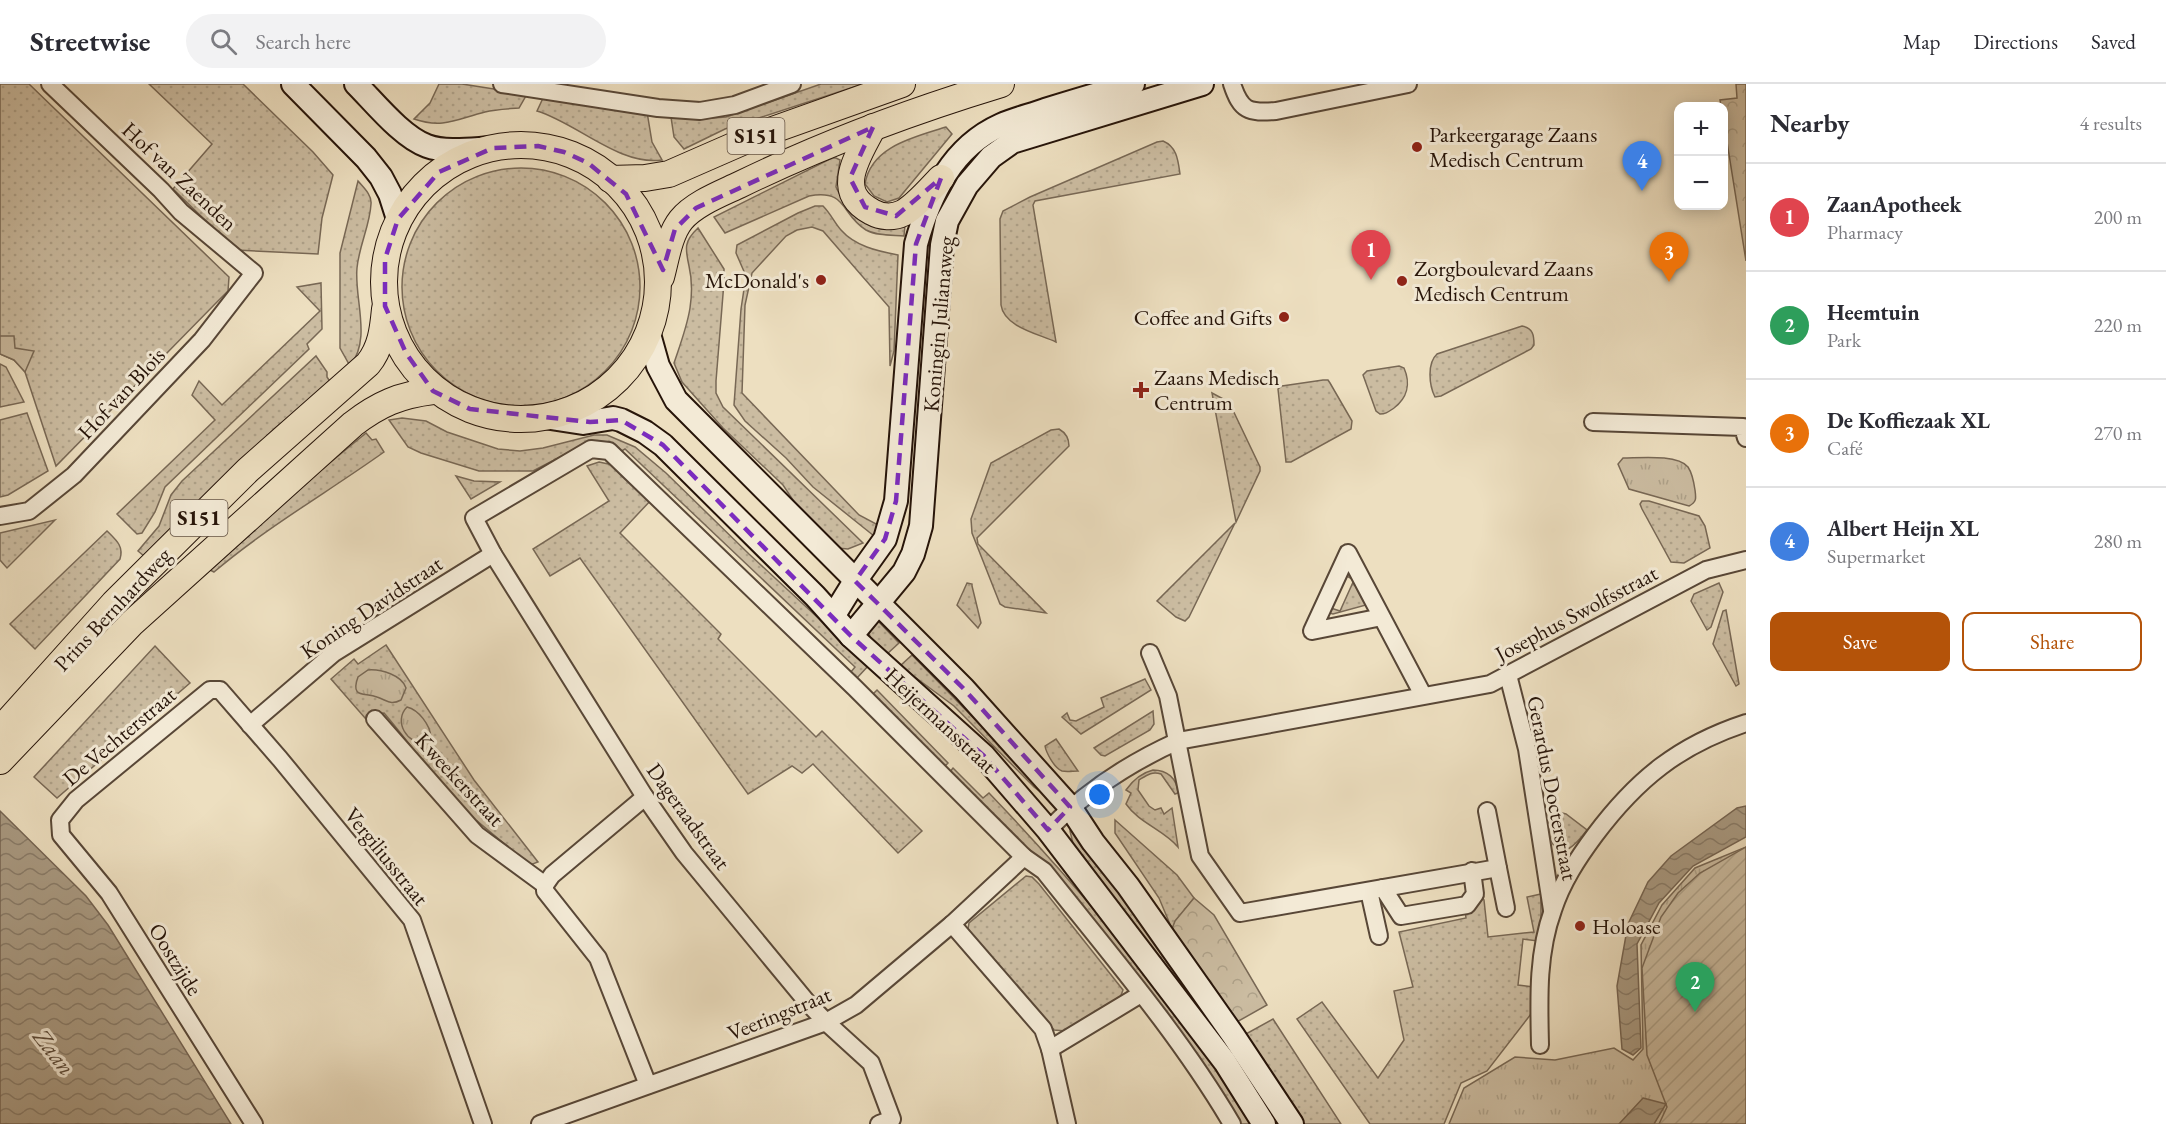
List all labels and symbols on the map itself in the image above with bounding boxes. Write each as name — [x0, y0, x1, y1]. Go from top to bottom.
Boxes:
street label: Hof van Zaenden — [116, 115, 244, 238]
road number: S151 — [728, 118, 784, 154]
place label: Parkeergarage Zaans Medisch Centrum — [1429, 120, 1597, 174]
marker: Parkeergarage Zaans Medisch Centrum — [1410, 140, 1424, 154]
pin: 4 — [1622, 141, 1662, 191]
pin: 1 — [1352, 230, 1390, 280]
pin: 3 — [1650, 232, 1688, 282]
street label: Koningin Julianaweg — [916, 234, 961, 413]
place label: Zorgboulevard Zaans Medisch Centrum — [1414, 254, 1593, 308]
place label: McDonald's — [705, 266, 809, 295]
marker: McDonald's — [814, 273, 828, 287]
marker: Zorgboulevard Zaans Medisch Centrum — [1395, 274, 1409, 288]
place label: Coffee and Gifts — [1134, 303, 1272, 332]
marker: Coffee and Gifts — [1277, 310, 1291, 324]
street label: Hof van Blois — [71, 341, 171, 446]
place label: Zaans Medisch Centrum — [1154, 363, 1280, 417]
marker: Zaans Medisch Centrum — [1132, 381, 1150, 399]
road number: S151 — [170, 500, 228, 536]
street label: Prins Bernhardweg — [47, 541, 178, 678]
street label: Koning Davidstraat — [295, 549, 448, 666]
street label: Josephus Swolfsstraat — [1488, 558, 1663, 669]
street label: Heijermansstraat — [878, 661, 1003, 780]
street label: De Vechterstraat — [57, 680, 182, 792]
street label: Gerardus Docterstraat — [1520, 693, 1585, 883]
street label: Kweekerstraat — [409, 726, 511, 833]
street label: Dageraadstraat — [640, 757, 737, 876]
your location — [1085, 780, 1114, 809]
street label: Vergiliusstraat — [338, 801, 435, 912]
place label: Holoase — [1592, 912, 1661, 941]
street label: Oostzijde — [142, 918, 209, 1001]
marker: Holoase — [1573, 919, 1587, 933]
pin: 2 — [1676, 962, 1714, 1012]
street label: Veeringstraat — [723, 980, 835, 1047]
water label: Zaan — [26, 1021, 82, 1081]

